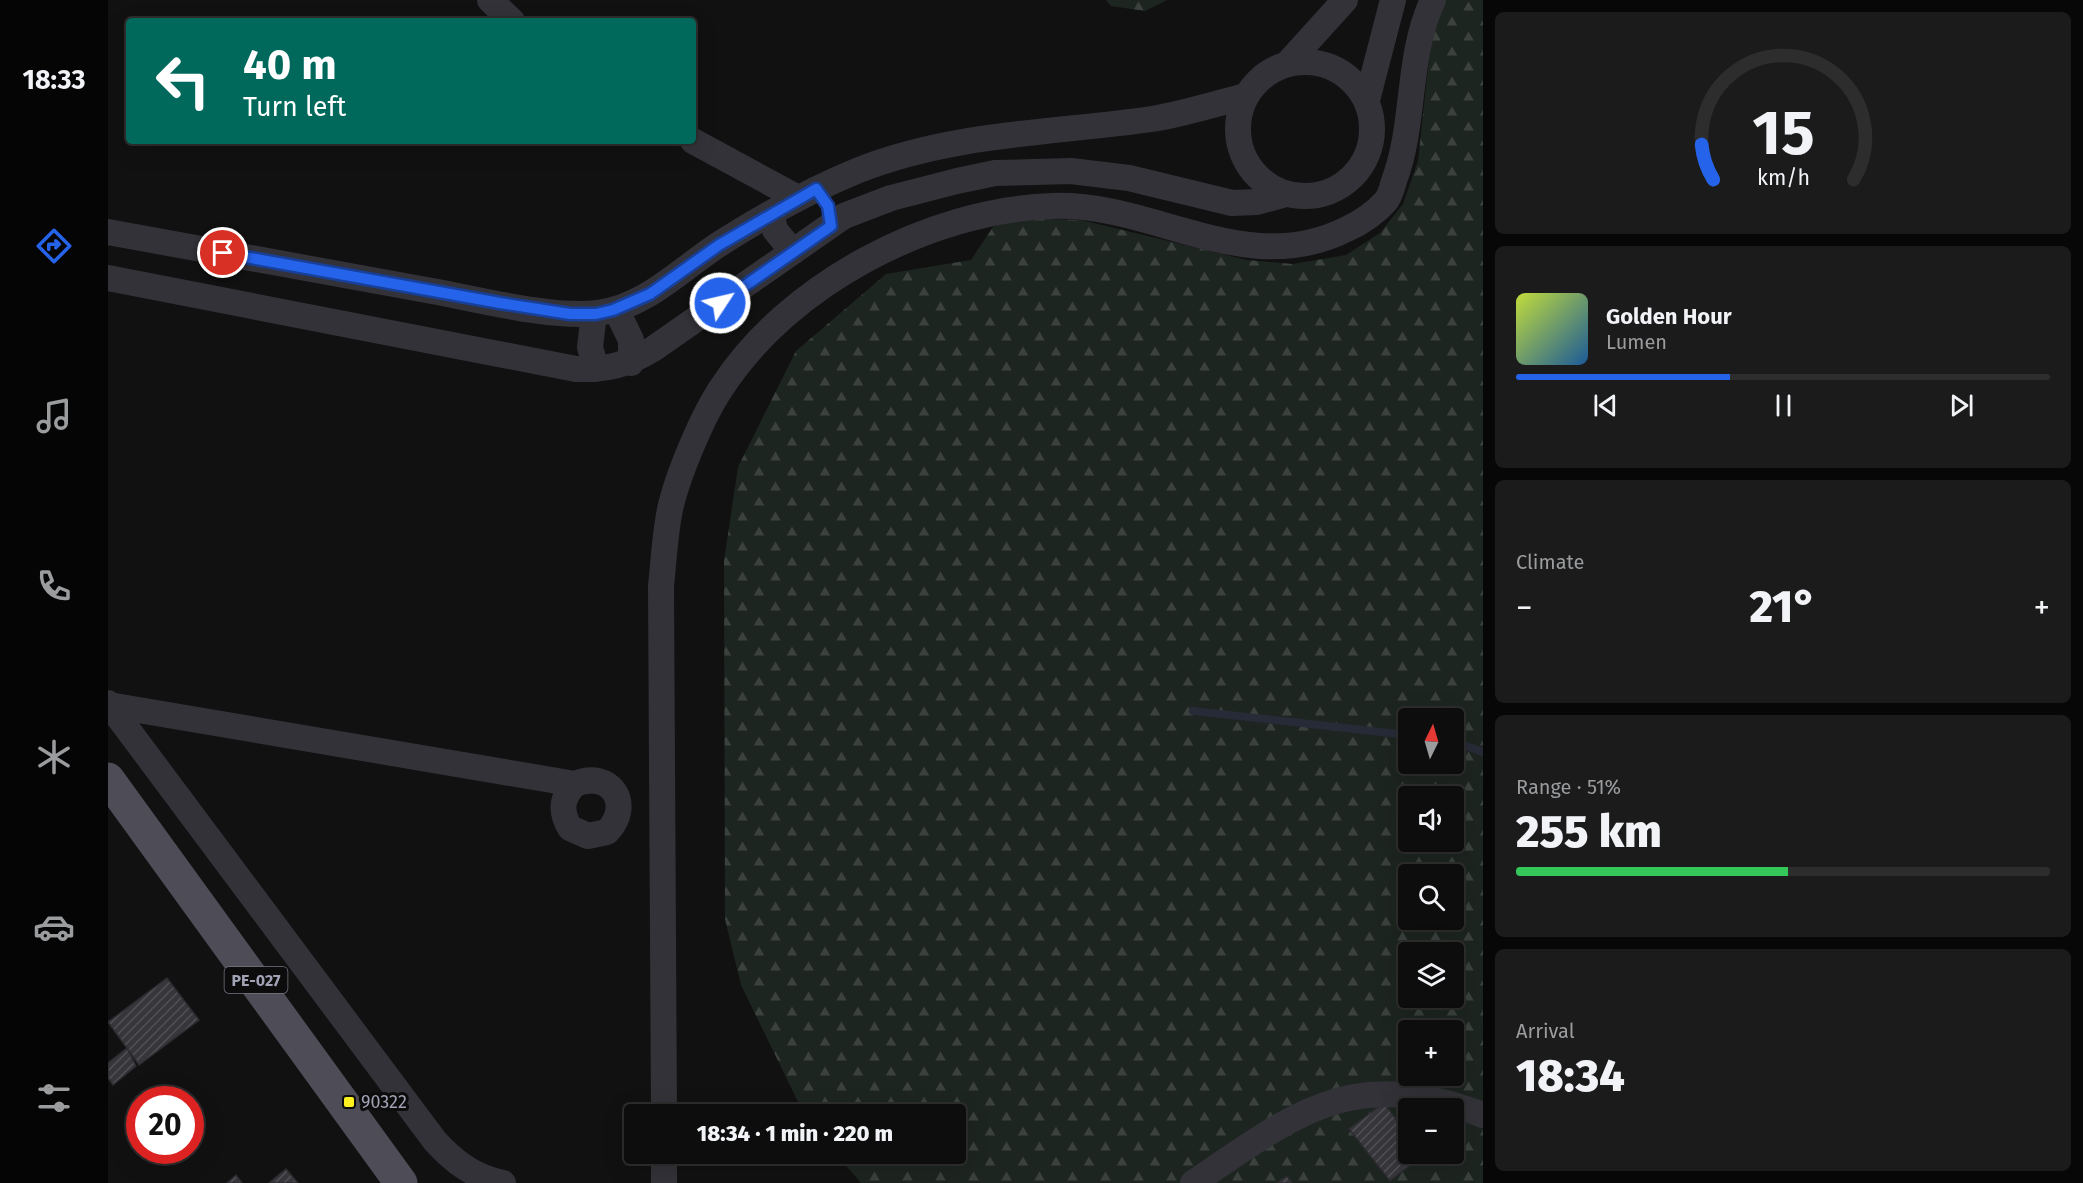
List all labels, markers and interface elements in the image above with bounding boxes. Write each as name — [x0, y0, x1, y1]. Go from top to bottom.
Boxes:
text: 40 m — [243, 40, 337, 90]
icon: left — [144, 42, 222, 120]
text: 18:33 — [22, 64, 86, 96]
text: Turn left — [243, 91, 346, 123]
text: 15 — [1752, 96, 1814, 171]
text: km/h — [1756, 165, 1810, 191]
icon: directions — [33, 225, 75, 267]
pin — [197, 227, 248, 278]
icon: arrive — [206, 236, 239, 269]
position arrow — [688, 271, 752, 335]
text: Golden Hour — [1606, 303, 1732, 330]
text: Lumen — [1606, 330, 1667, 354]
icon: previous — [1589, 389, 1622, 422]
icon: pause — [1767, 389, 1800, 422]
icon: next — [1945, 389, 1978, 422]
icon: music — [33, 395, 75, 437]
text: Climate — [1516, 550, 1584, 574]
icon: phone — [33, 565, 75, 607]
text: 21° — [1749, 580, 1817, 634]
text: − — [1516, 588, 1533, 628]
text: + — [2034, 588, 2050, 628]
north arrow — [1398, 708, 1464, 774]
map controls — [1398, 708, 1464, 1164]
icon: climate — [33, 736, 75, 778]
text: Range · 51% — [1516, 775, 1621, 799]
button: sound — [1398, 786, 1464, 852]
text: 255 km — [1516, 805, 1662, 859]
button: search — [1398, 864, 1464, 930]
icon: car — [33, 906, 75, 948]
button: layers — [1398, 942, 1464, 1008]
road number: PE-027 — [224, 967, 288, 993]
text: Arrival — [1516, 1019, 1575, 1043]
button: + — [1398, 1020, 1464, 1086]
text: 18:34 — [1516, 1049, 1625, 1103]
icon: filters — [33, 1077, 75, 1119]
speed limit sign: 20 — [126, 1086, 204, 1164]
place label: 90322 — [361, 1091, 407, 1113]
marker: 90322 — [342, 1095, 356, 1109]
button: − — [1398, 1098, 1464, 1164]
text: 18:34 · 1 min · 220 m — [697, 1120, 893, 1147]

